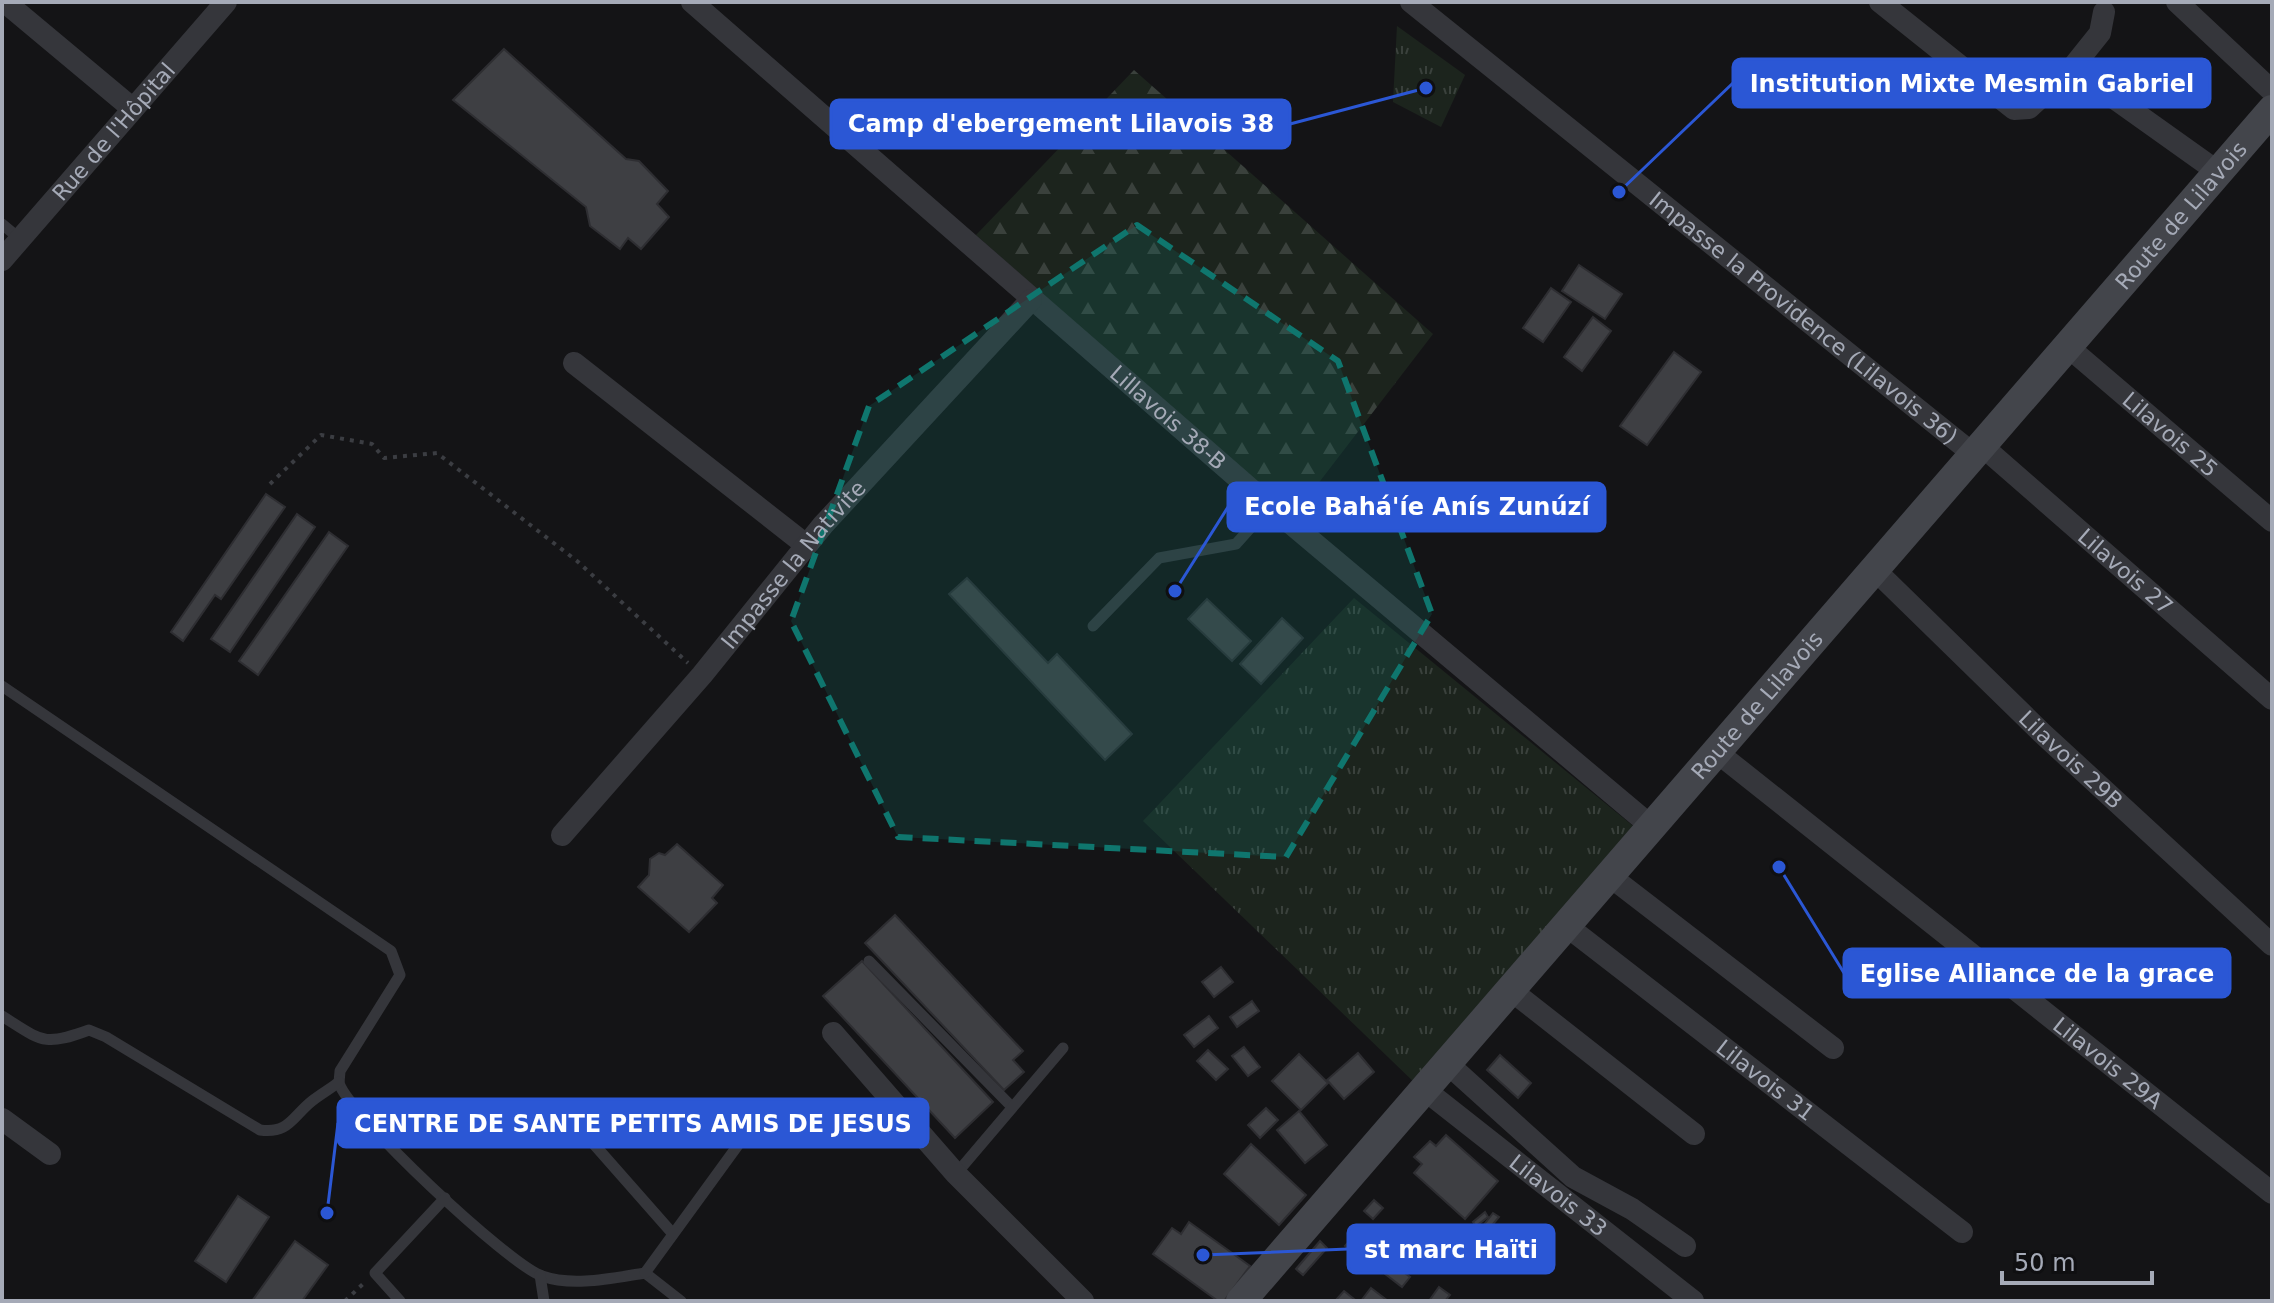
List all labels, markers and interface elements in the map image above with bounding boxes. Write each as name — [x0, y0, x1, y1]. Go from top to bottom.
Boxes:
street label: Rue de l'Hôpital — [47, 58, 180, 205]
callout: Institution Mixte Mesmin Gabriel — [1733, 59, 2210, 107]
text: Institution Mixte Mesmin Gabriel — [1750, 70, 2194, 98]
callout: Camp d'ebergement Lilavois 38 — [831, 100, 1290, 148]
text: Camp d'ebergement Lilavois 38 — [848, 110, 1274, 138]
street label: Route de Lilavois — [2110, 136, 2252, 294]
street label: Impasse la Providence (Lilavois 36) — [1645, 187, 1963, 449]
street label: Lillavois 38-B — [1105, 360, 1231, 475]
street label: Lilavois 25 — [2118, 387, 2223, 482]
street label: Impasse la Nativite — [716, 475, 870, 654]
callout: Ecole Bahá'íe Anís Zunúzí — [1228, 483, 1605, 531]
text: Ecole Bahá'íe Anís Zunúzí — [1244, 493, 1591, 521]
street label: Lilavois 27 — [2073, 523, 2178, 619]
street label: Route de Lilavois — [1686, 626, 1828, 784]
street label: Lilavois 29B — [2014, 705, 2128, 814]
callout: Eglise Alliance de la grace — [1844, 949, 2230, 997]
text: Eglise Alliance de la grace — [1860, 960, 2214, 988]
street label: Lilavois 29A — [2048, 1012, 2167, 1114]
street label: Lilavois 31 — [1712, 1034, 1820, 1126]
callout: CENTRE DE SANTE PETITS AMIS DE JESUS — [338, 1099, 928, 1147]
text: CENTRE DE SANTE PETITS AMIS DE JESUS — [354, 1110, 912, 1138]
street label: Lilavois 33 — [1505, 1149, 1612, 1241]
callout: st marc Haïti — [1348, 1225, 1554, 1273]
scale bar — [2002, 1235, 2152, 1285]
text: st marc Haïti — [1364, 1236, 1538, 1264]
text: 50 m — [2014, 1249, 2076, 1277]

